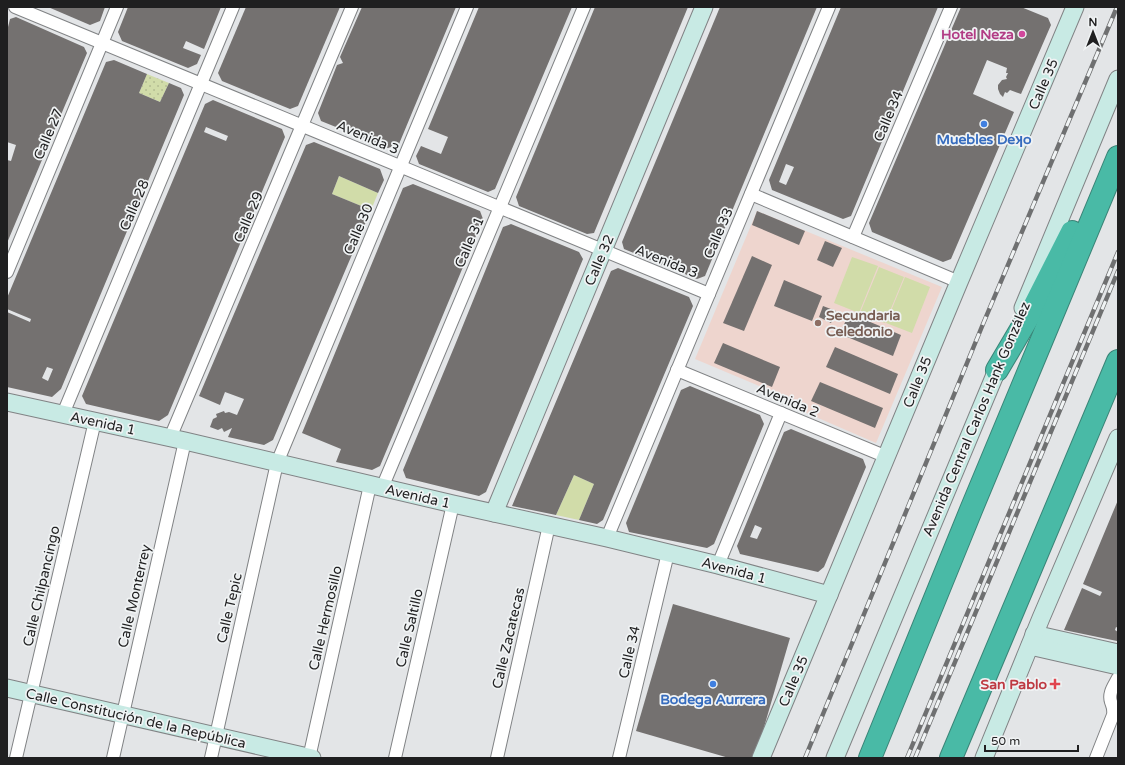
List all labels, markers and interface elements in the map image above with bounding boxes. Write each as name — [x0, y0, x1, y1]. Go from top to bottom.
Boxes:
north arrow — [1073, 12, 1113, 52]
text: N — [1089, 16, 1097, 29]
place label: Hotel Neza — [941, 26, 1014, 43]
marker: Hotel Neza — [1017, 29, 1027, 39]
street label: Calle 35 — [1025, 56, 1062, 112]
street label: Calle 34 — [870, 88, 907, 144]
street label: Calle 27 — [30, 106, 67, 162]
street label: Avenida 3 — [334, 117, 402, 158]
marker: Muebles Deʞo — [979, 119, 989, 129]
place label: Muebles Deʞo — [937, 131, 1032, 148]
street label: Calle 28 — [116, 177, 153, 233]
street label: Calle 29 — [230, 189, 267, 245]
street label: Calle 30 — [340, 201, 377, 257]
street label: Calle 33 — [700, 205, 737, 261]
street label: Calle 31 — [451, 214, 488, 270]
street label: Calle 32 — [581, 232, 618, 288]
street label: Avenida 3 — [633, 241, 701, 282]
street label: Avenida Central Carlos Hank González — [919, 299, 1034, 539]
place label: Secundaria Celedonio — [826, 307, 901, 340]
marker: Secundaria Celedonio — [813, 318, 823, 328]
street label: Calle 35 — [900, 354, 935, 410]
street label: Avenida 2 — [754, 380, 822, 421]
street label: Avenida 1 — [69, 408, 137, 439]
street label: Avenida 1 — [384, 481, 452, 512]
street label: Calle Chilpancingo — [19, 524, 64, 648]
street label: Calle Monterrey — [114, 542, 155, 649]
street label: Avenida 1 — [700, 554, 768, 587]
street label: Calle Hermosillo — [305, 564, 346, 672]
street label: Calle Tepic — [213, 571, 246, 645]
street label: Calle Zacatecas — [489, 586, 528, 690]
street label: Calle Saltillo — [392, 587, 427, 669]
street label: Calle 34 — [615, 624, 644, 680]
street label: Calle 35 — [775, 653, 812, 709]
place label: San Pablo — [981, 676, 1047, 693]
marker: Bodega Aurrera — [708, 679, 718, 689]
marker: San Pablo — [1050, 679, 1060, 689]
street label: Calle Constitución de la República — [24, 685, 248, 752]
place label: Bodega Aurrera — [660, 691, 766, 708]
scale bar — [985, 727, 1078, 753]
text: 50 m — [991, 734, 1020, 748]

